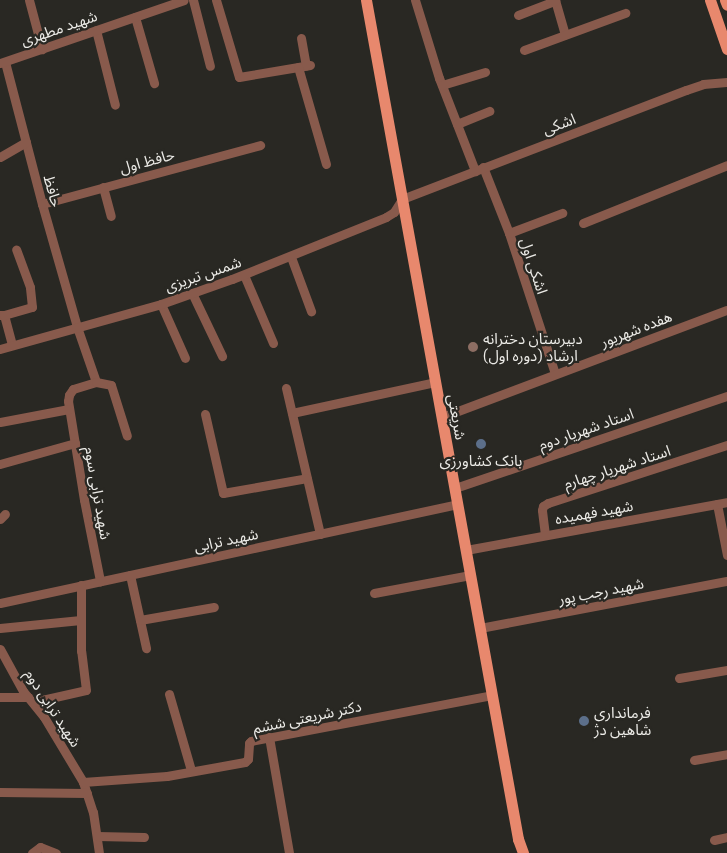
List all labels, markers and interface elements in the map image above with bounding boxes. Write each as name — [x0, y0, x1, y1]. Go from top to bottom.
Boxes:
street label: شهید مطهری — [18, 7, 100, 49]
street label: اشکی — [540, 110, 578, 138]
street label: حافظ اول — [117, 145, 177, 177]
street label: حافظ — [40, 173, 66, 209]
street label: اشکی اول — [516, 236, 552, 296]
street label: شمس تبریزی — [162, 253, 244, 295]
street label: هفده شهریور — [598, 307, 674, 351]
place label: دبیرستان دخترانه ارشاد (دوره اول) — [483, 329, 583, 364]
marker: دبیرستان دخترانه ارشاد (دوره اول) — [467, 341, 479, 353]
street label: شریعتی — [444, 393, 470, 441]
street label: استاد شهریار دوم — [536, 404, 636, 454]
marker: بانک کشاورزی — [475, 438, 487, 450]
street label: استاد شهریار چهارم — [561, 441, 673, 493]
street label: شهید ترابی سوم — [81, 445, 115, 541]
place label: بانک کشاورزی — [440, 452, 522, 470]
street label: شهید فهمیده — [554, 496, 634, 528]
street label: شهید ترابی — [192, 524, 260, 556]
street label: شهید رجب پور — [557, 574, 645, 608]
street label: شهید ترابی دوم — [21, 666, 85, 750]
street label: دکتر شریعتی ششم — [251, 697, 363, 737]
place label: فرمانداری شاهین دژ — [594, 703, 651, 738]
marker: فرمانداری شاهین دژ — [578, 715, 590, 727]

